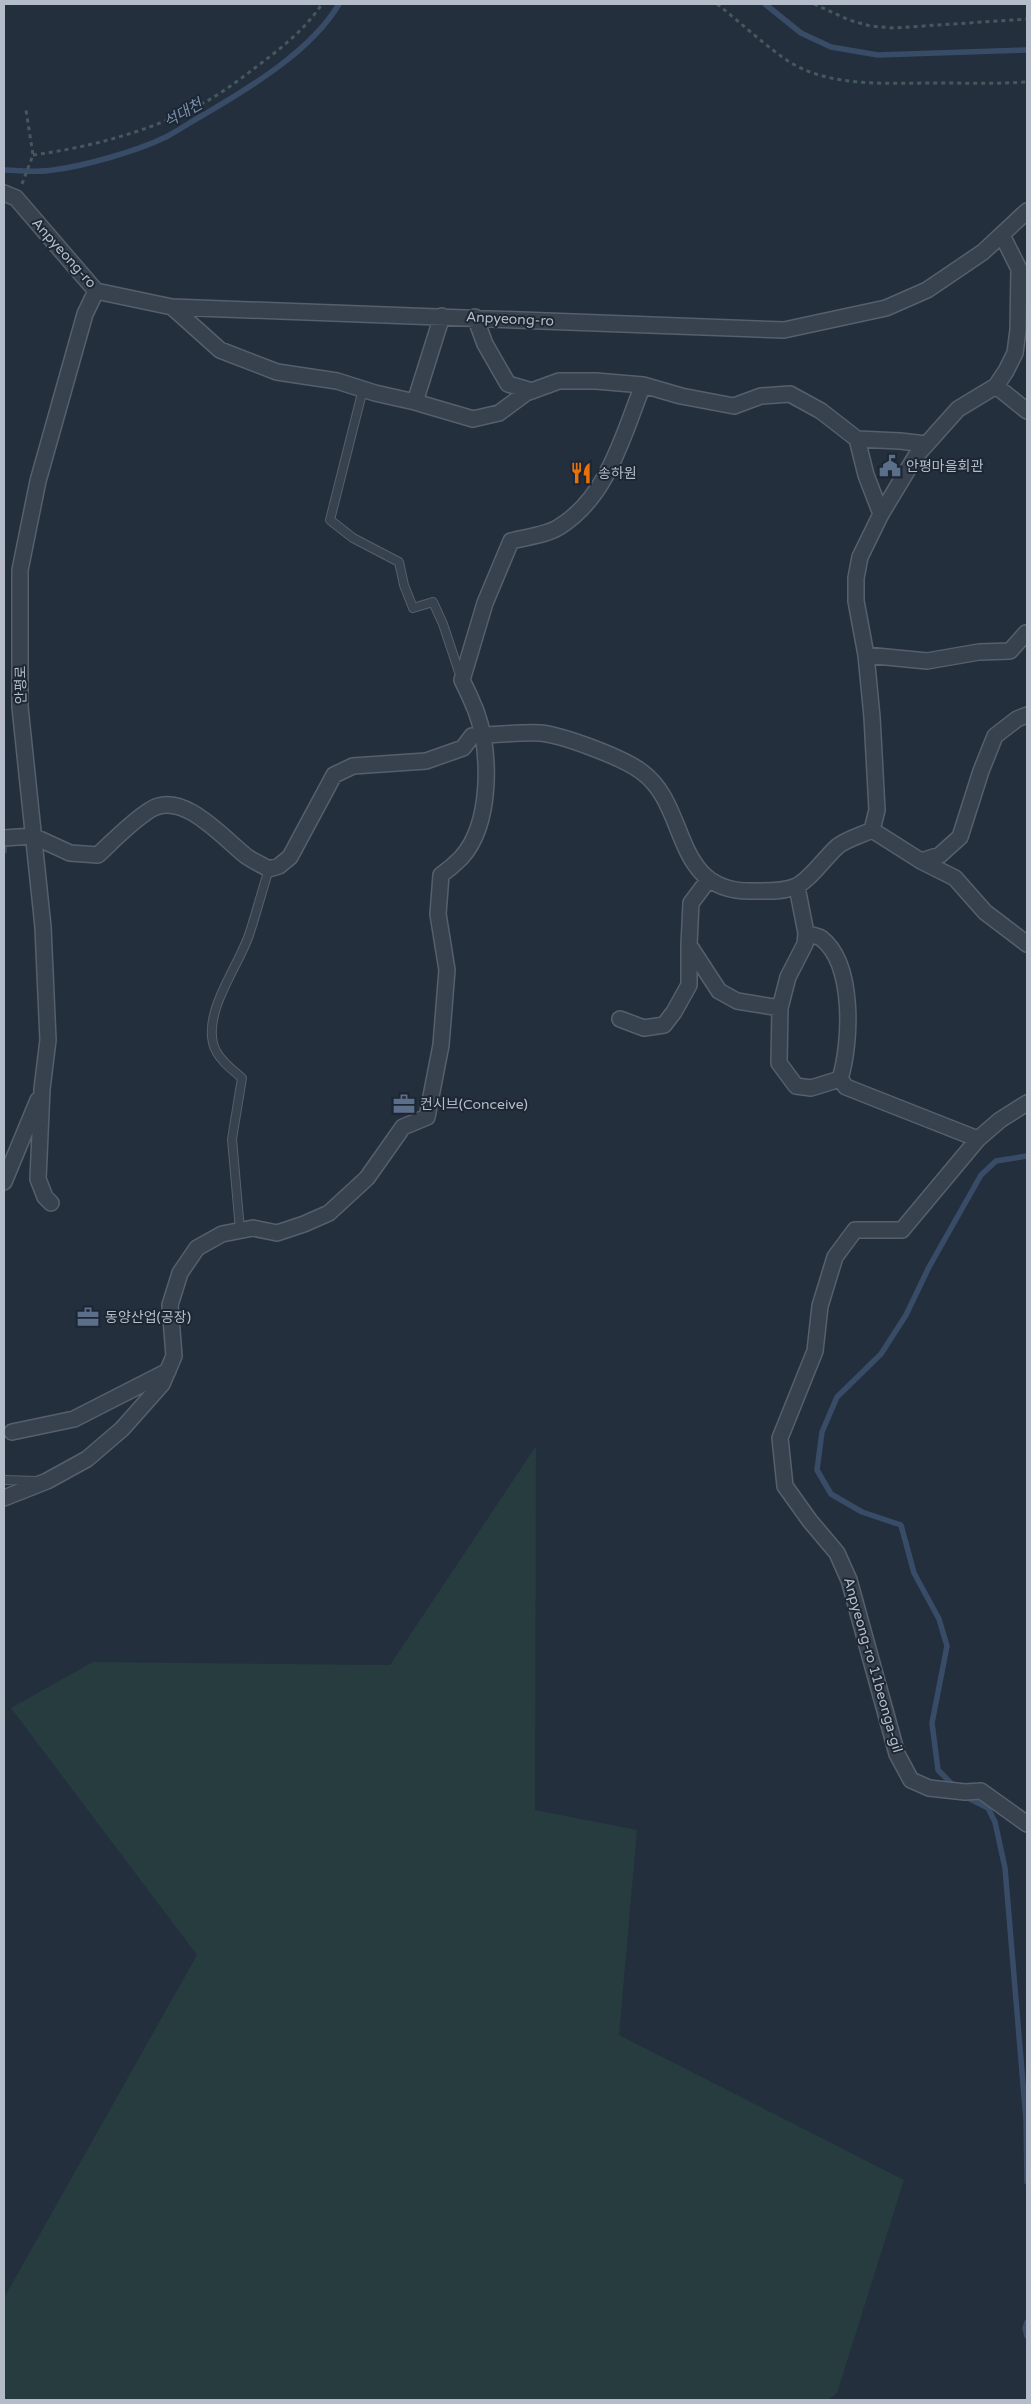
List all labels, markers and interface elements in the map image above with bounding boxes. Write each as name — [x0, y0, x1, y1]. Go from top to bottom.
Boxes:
water label: 석대천 — [161, 94, 207, 131]
street label: Anpyeong-ro — [28, 215, 100, 291]
street label: Anpyeong-ro — [466, 308, 554, 330]
public building icon: 안평마을회관 — [877, 453, 903, 479]
place label: 안평마을회관 — [906, 458, 983, 475]
restaurant icon: 송하원 — [568, 460, 594, 486]
place label: 송하원 — [598, 465, 637, 482]
street label: 안평로 — [12, 665, 30, 704]
office icon: 컨시브(Conceive) — [391, 1091, 417, 1117]
place label: 컨시브(Conceive) — [420, 1096, 528, 1113]
office icon: 동양산업(공장) — [75, 1304, 101, 1330]
place label: 동양산업(공장) — [105, 1309, 191, 1326]
street label: Anpyeong-ro 11beonga-gil — [840, 1575, 906, 1755]

